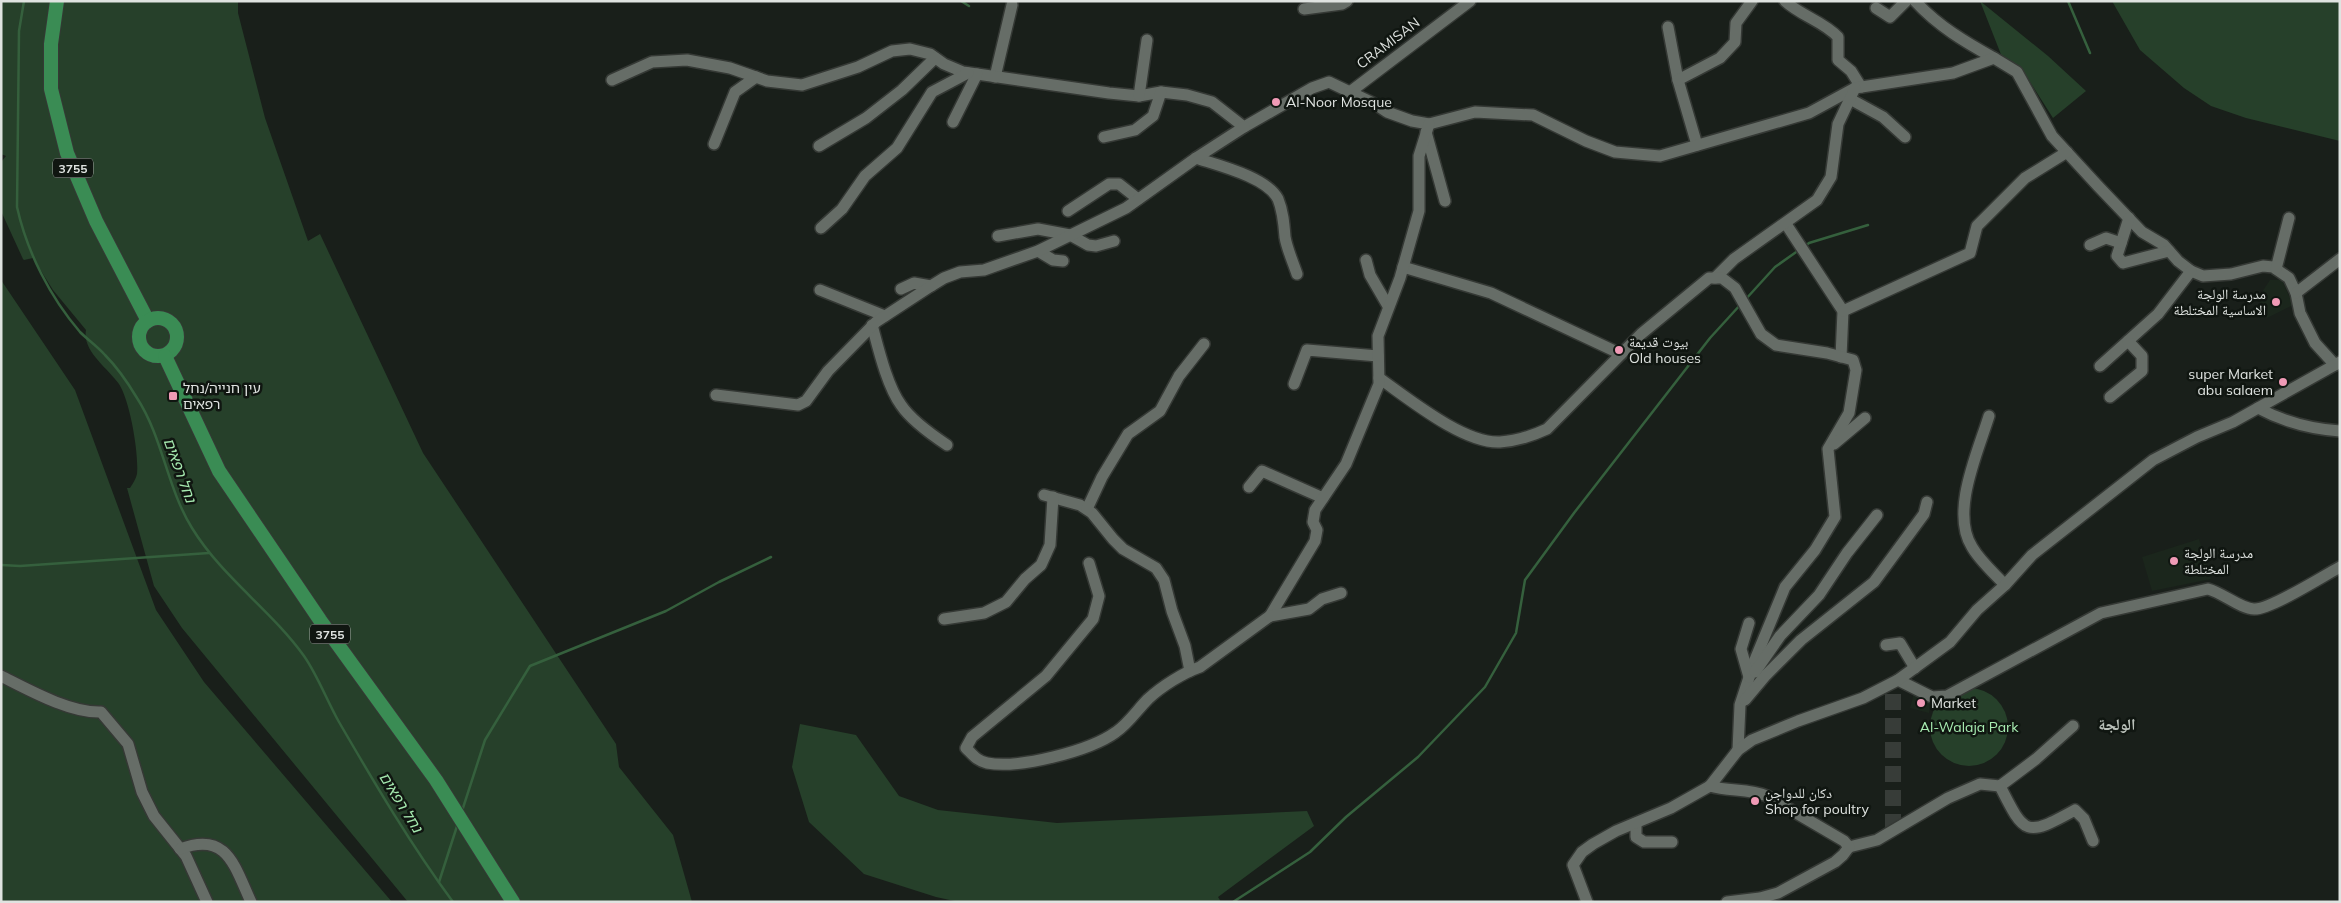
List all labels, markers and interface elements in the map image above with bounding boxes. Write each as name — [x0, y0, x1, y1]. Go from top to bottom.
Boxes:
street label: CRAMISAN — [1353, 13, 1423, 73]
place label: Al-Noor Mosque — [1286, 93, 1392, 111]
marker: Al-Noor Mosque — [1270, 96, 1282, 108]
road number: 3755 — [53, 158, 93, 178]
place label: مدرسة الولجة الاساسية المختلطة — [2173, 285, 2266, 319]
marker: مدرسة الولجة الاساسية المختلطة — [2270, 296, 2282, 308]
place label: بيوت قديمة Old houses — [1629, 333, 1701, 367]
marker: بيوت قديمة Old houses — [1613, 344, 1625, 356]
place label: super Market abu salaem — [2188, 365, 2273, 399]
marker: super Market abu salaem — [2277, 376, 2289, 388]
place label: עין חנייה/נחל רפאים — [183, 379, 261, 413]
marker: עין חנייה/נחל רפאים — [167, 390, 179, 402]
water label: נחל רפאים — [160, 435, 201, 506]
place label: مدرسة الولجة المختلطة — [2184, 544, 2253, 578]
marker: مدرسة الولجة المختلطة — [2168, 555, 2180, 567]
road number: 3755 — [310, 624, 350, 644]
place label: Market — [1931, 694, 1976, 712]
marker: Market — [1915, 697, 1927, 709]
district label: الولجة — [2098, 714, 2136, 734]
park label: Al-Walaja Park — [1920, 718, 2019, 736]
water label: נחל רפאים — [375, 768, 428, 837]
place label: دكان للدواجن Shop for poultry — [1765, 784, 1869, 818]
marker: دكان للدواجن Shop for poultry — [1749, 795, 1761, 807]

